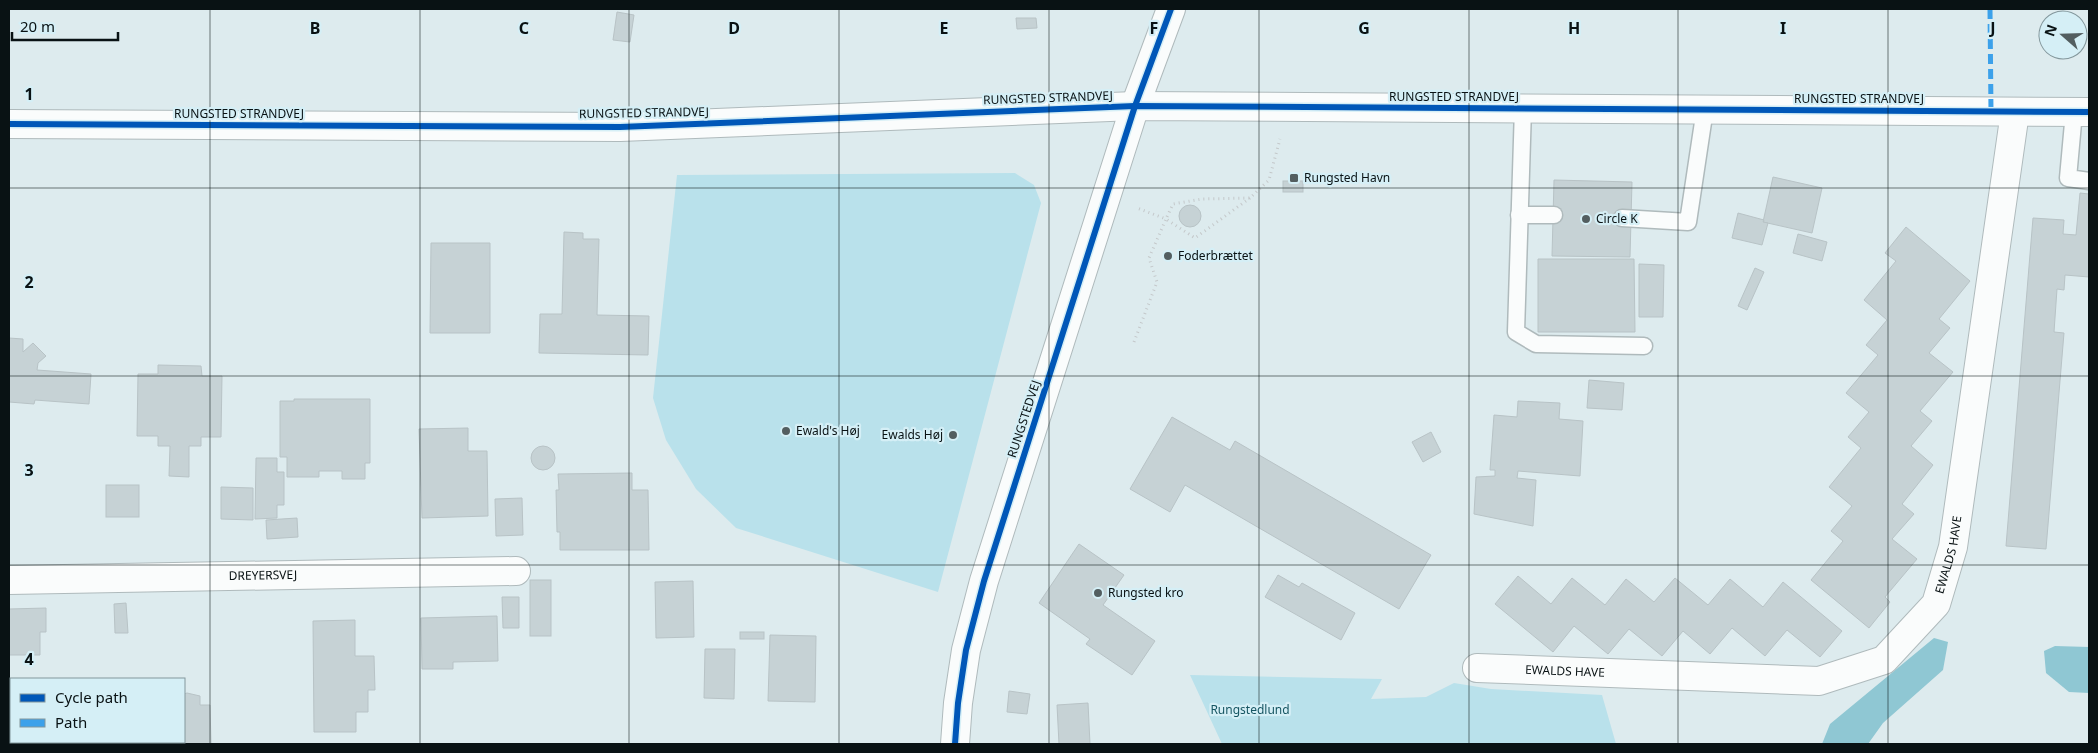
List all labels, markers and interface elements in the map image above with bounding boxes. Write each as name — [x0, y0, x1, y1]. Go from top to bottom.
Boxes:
scale bar — [12, 10, 119, 42]
north arrow — [2038, 10, 2088, 60]
text: 20 m — [20, 16, 55, 36]
text: B — [310, 17, 320, 39]
text: C — [519, 17, 529, 39]
text: D — [728, 17, 740, 39]
text: E — [940, 17, 949, 39]
text: F — [1150, 17, 1158, 39]
text: G — [1358, 17, 1370, 39]
text: H — [1568, 17, 1580, 39]
text: I — [1780, 17, 1786, 39]
text: J — [1988, 17, 1996, 39]
text: N — [2039, 22, 2061, 39]
text: 1 — [24, 83, 34, 105]
street label: RUNGSTED STRANDVEJ — [983, 87, 1113, 108]
street label: RUNGSTED STRANDVEJ — [1389, 88, 1519, 105]
street label: RUNGSTED STRANDVEJ — [1794, 90, 1924, 107]
street label: RUNGSTED STRANDVEJ — [579, 103, 709, 122]
street label: RUNGSTED STRANDVEJ — [174, 105, 304, 122]
place label: Rungsted Havn — [1304, 169, 1390, 186]
marker: Rungsted Havn — [1288, 172, 1300, 184]
place label: Circle K — [1596, 210, 1638, 227]
marker: Circle K — [1580, 213, 1592, 225]
place label: Foderbrættet — [1178, 247, 1253, 264]
marker: Foderbrættet — [1162, 250, 1174, 262]
text: 2 — [24, 271, 34, 293]
street label: RUNGSTEDVEJ — [1003, 378, 1044, 460]
place label: Ewald's Høj — [796, 422, 860, 439]
marker: Ewald's Høj — [780, 425, 792, 437]
place label: Ewalds Høj — [882, 426, 943, 443]
marker: Ewalds Høj — [947, 429, 959, 441]
text: 3 — [24, 459, 34, 481]
street label: EWALDS HAVE — [1931, 515, 1965, 596]
street label: DREYERSVEJ — [229, 566, 297, 584]
place label: Rungsted kro — [1108, 584, 1183, 601]
marker: Rungsted kro — [1092, 587, 1104, 599]
text: 4 — [24, 648, 34, 670]
street label: EWALDS HAVE — [1525, 661, 1605, 681]
legend — [10, 678, 185, 743]
text: Cycle path — [55, 687, 128, 707]
park label: Rungstedlund — [1210, 701, 1290, 718]
text: Path — [55, 712, 87, 732]

